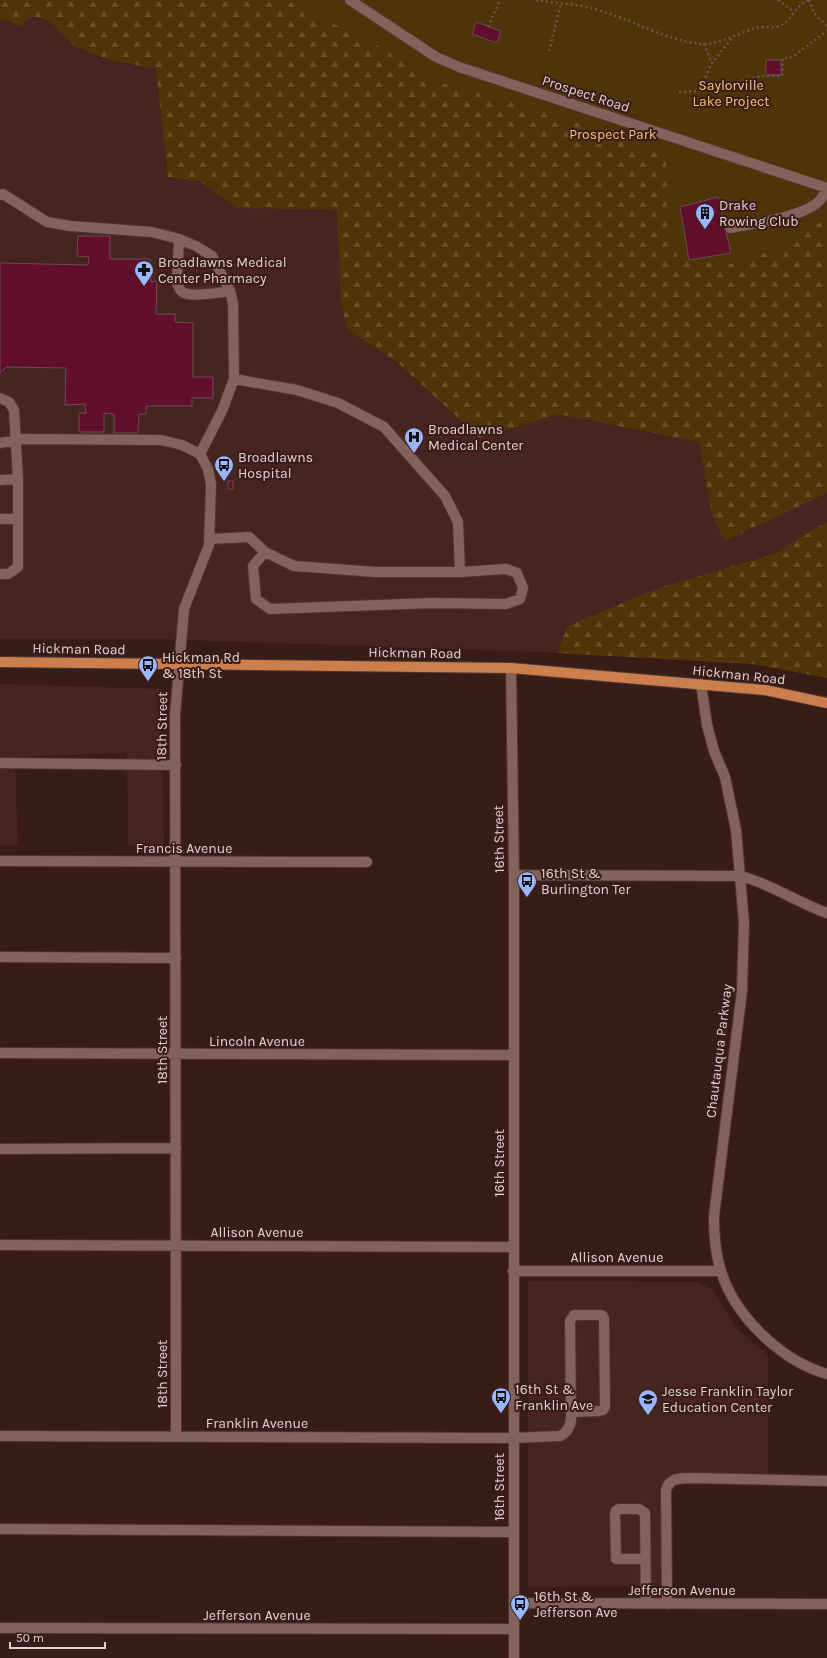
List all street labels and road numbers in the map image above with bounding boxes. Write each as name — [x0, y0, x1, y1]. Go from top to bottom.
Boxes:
street label: Prospect Road — [540, 72, 632, 116]
street label: Hickman Road — [32, 640, 126, 658]
street label: Hickman Road — [368, 644, 462, 662]
street label: Hickman Road — [692, 662, 786, 688]
street label: 18th Street — [153, 692, 171, 760]
street label: 16th Street — [490, 805, 508, 873]
street label: Francis Avenue — [136, 840, 232, 857]
street label: Chautauqua Parkway — [702, 982, 736, 1119]
street label: 18th Street — [154, 1016, 171, 1084]
street label: Lincoln Avenue — [209, 1033, 305, 1050]
street label: 16th Street — [491, 1129, 508, 1197]
street label: Allison Avenue — [211, 1224, 303, 1241]
street label: Allison Avenue — [571, 1249, 663, 1266]
street label: 18th Street — [154, 1340, 171, 1408]
street label: Franklin Avenue — [206, 1415, 308, 1432]
street label: 16th Street — [491, 1453, 508, 1521]
street label: Jefferson Avenue — [628, 1582, 736, 1599]
street label: Jefferson Avenue — [203, 1607, 311, 1624]

